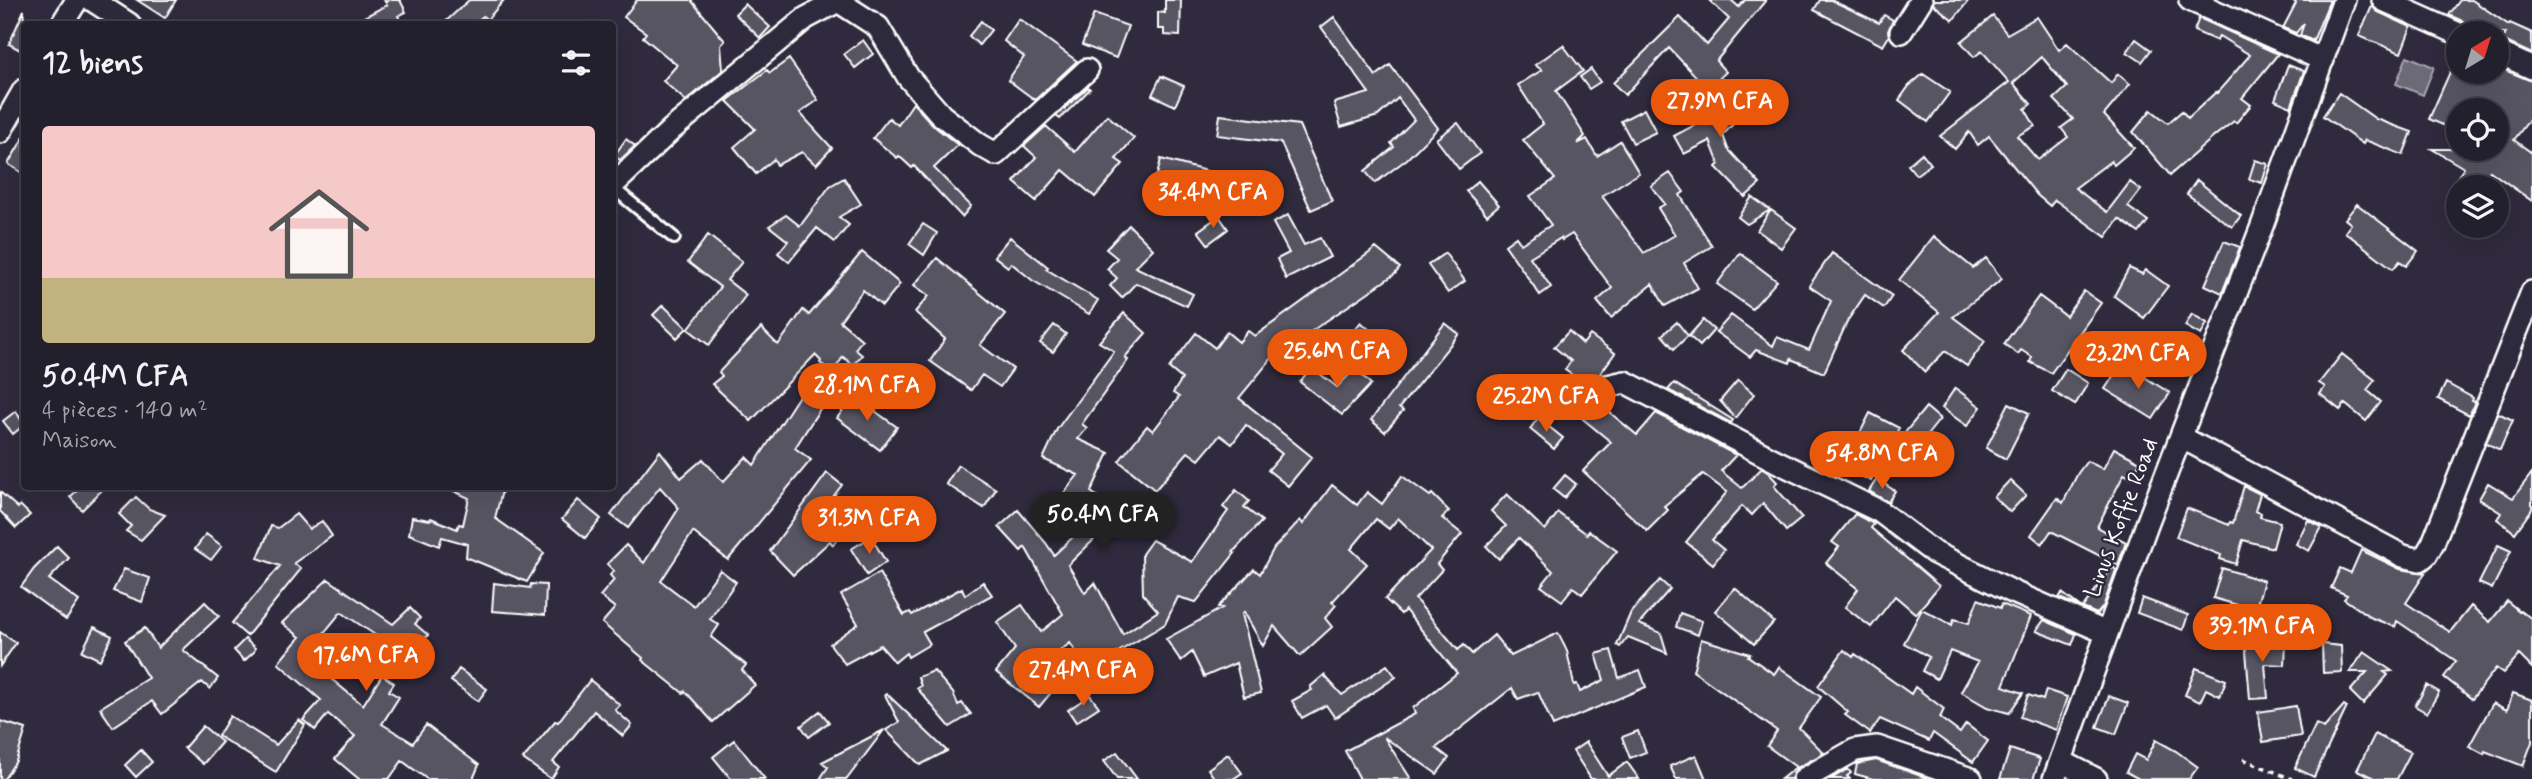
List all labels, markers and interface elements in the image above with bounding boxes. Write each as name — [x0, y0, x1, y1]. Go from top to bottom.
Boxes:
north arrow — [2446, 21, 2510, 84]
map controls — [2446, 21, 2509, 238]
text: 12 biens — [42, 44, 143, 83]
icon: filters — [557, 44, 595, 82]
pin: 27.9M CFA — [1640, 80, 1800, 139]
text: 27.9M CFA — [1667, 87, 1773, 117]
button: locate — [2446, 98, 2509, 161]
pin: 34.4M CFA — [1133, 170, 1293, 230]
icon: home — [256, 171, 382, 297]
button: layers — [2446, 175, 2509, 238]
text: 34.4M CFA — [1158, 178, 1268, 208]
pin: 25.6M CFA — [1257, 330, 1417, 389]
pin: 23.2M CFA — [2058, 332, 2218, 391]
text: 25.6M CFA — [1283, 337, 1391, 367]
text: 23.2M CFA — [2086, 339, 2190, 369]
text: 50.4M CFA — [42, 357, 189, 396]
pin: 28.1M CFA — [787, 364, 947, 423]
text: 28.1M CFA — [814, 371, 920, 401]
pin: 25.2M CFA — [1466, 374, 1626, 434]
text: 25.2M CFA — [1492, 382, 1600, 412]
text: 4 pièces · 140 m² — [42, 396, 208, 426]
text: Maison — [42, 426, 117, 456]
pin: 54.8M CFA — [1802, 432, 1962, 491]
street label: Linus Koffie Road — [2078, 434, 2166, 602]
text: 54.8M CFA — [1825, 439, 1939, 469]
pin: 50.4M CFA — [1023, 492, 1183, 552]
pin: 31.3M CFA — [789, 496, 949, 556]
text: 50.4M CFA — [1047, 500, 1159, 530]
text: 31.3M CFA — [818, 504, 921, 534]
pin: 39.1M CFA — [2182, 604, 2342, 664]
text: 39.1M CFA — [2209, 612, 2315, 642]
pin: 17.6M CFA — [286, 634, 446, 693]
text: 17.6M CFA — [313, 641, 419, 671]
pin: 27.4M CFA — [1003, 648, 1163, 708]
text: 27.4M CFA — [1029, 656, 1137, 686]

